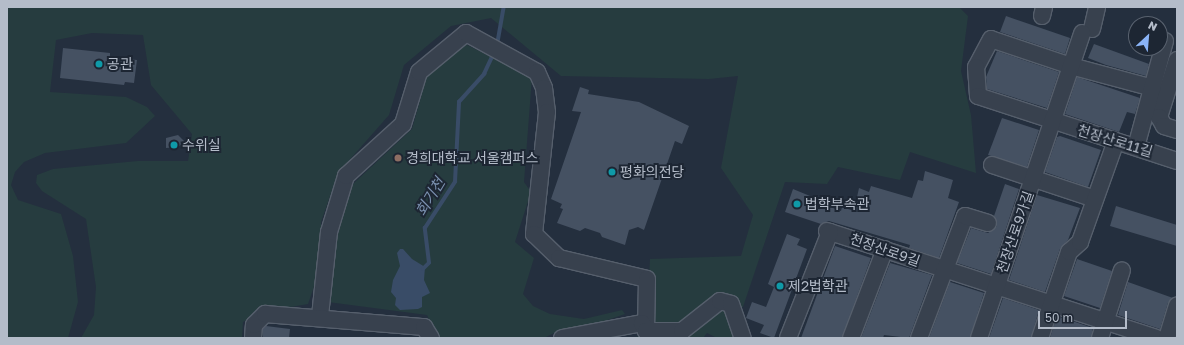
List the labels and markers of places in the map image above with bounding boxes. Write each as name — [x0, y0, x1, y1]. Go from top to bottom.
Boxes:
place label: 공관 — [107, 56, 133, 72]
marker: 공관 — [94, 59, 104, 69]
place label: 수위실 — [182, 137, 221, 153]
marker: 수위실 — [169, 140, 179, 150]
place label: 경희대학교 서울캠퍼스 — [406, 150, 538, 166]
marker: 경희대학교 서울캠퍼스 — [393, 153, 403, 163]
place label: 평화의전당 — [620, 164, 684, 180]
marker: 평화의전당 — [607, 167, 617, 177]
place label: 법학부속관 — [805, 196, 869, 212]
marker: 법학부속관 — [792, 199, 802, 209]
place label: 제2법학관 — [788, 278, 848, 294]
marker: 제2법학관 — [775, 281, 785, 291]

